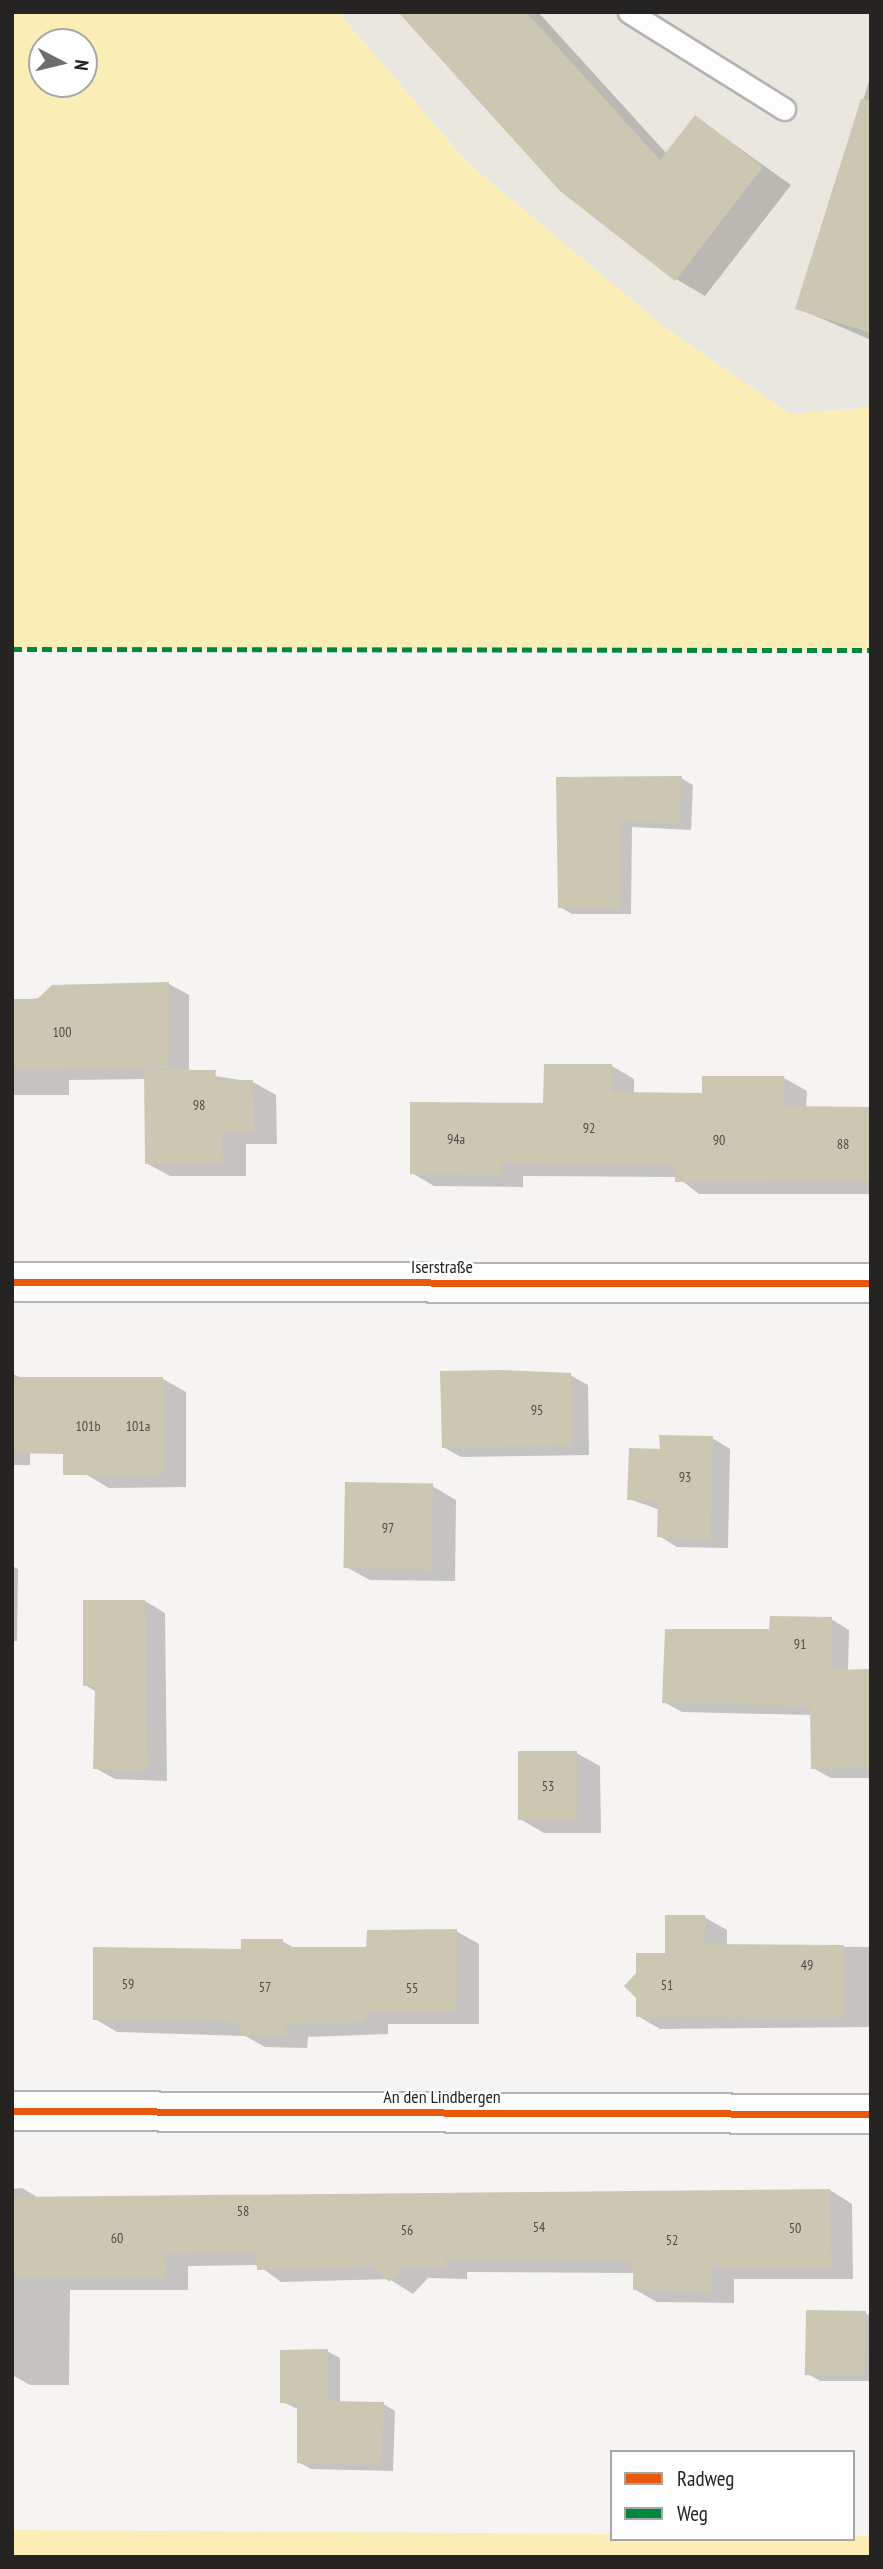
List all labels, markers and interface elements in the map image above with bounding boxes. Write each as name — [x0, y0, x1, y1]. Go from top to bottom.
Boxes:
north arrow — [28, 28, 98, 98]
text: N — [69, 59, 94, 72]
house number: 100 — [53, 1024, 71, 1040]
house number: 98 — [193, 1097, 205, 1113]
house number: 92 — [583, 1120, 595, 1136]
house number: 94a — [447, 1131, 465, 1147]
house number: 90 — [713, 1132, 725, 1148]
house number: 88 — [837, 1136, 849, 1152]
street label: Iserstraße — [411, 1256, 473, 1278]
house number: 95 — [531, 1402, 543, 1418]
house number: 101b — [76, 1418, 100, 1434]
house number: 101a — [126, 1418, 150, 1434]
house number: 93 — [679, 1469, 691, 1485]
house number: 97 — [382, 1520, 394, 1536]
house number: 91 — [794, 1636, 806, 1652]
house number: 53 — [542, 1778, 554, 1794]
house number: 49 — [801, 1957, 813, 1973]
house number: 59 — [122, 1976, 134, 1992]
house number: 51 — [661, 1977, 673, 1993]
house number: 57 — [259, 1979, 271, 1995]
house number: 55 — [406, 1980, 418, 1996]
street label: An den Lindbergen — [383, 2086, 501, 2108]
house number: 58 — [237, 2203, 249, 2219]
house number: 54 — [533, 2219, 545, 2235]
house number: 50 — [789, 2220, 801, 2236]
house number: 56 — [401, 2222, 413, 2238]
house number: 60 — [111, 2230, 123, 2246]
house number: 52 — [666, 2232, 678, 2248]
legend — [610, 2450, 855, 2541]
text: Radweg — [677, 2465, 734, 2492]
text: Weg — [677, 2500, 708, 2527]

